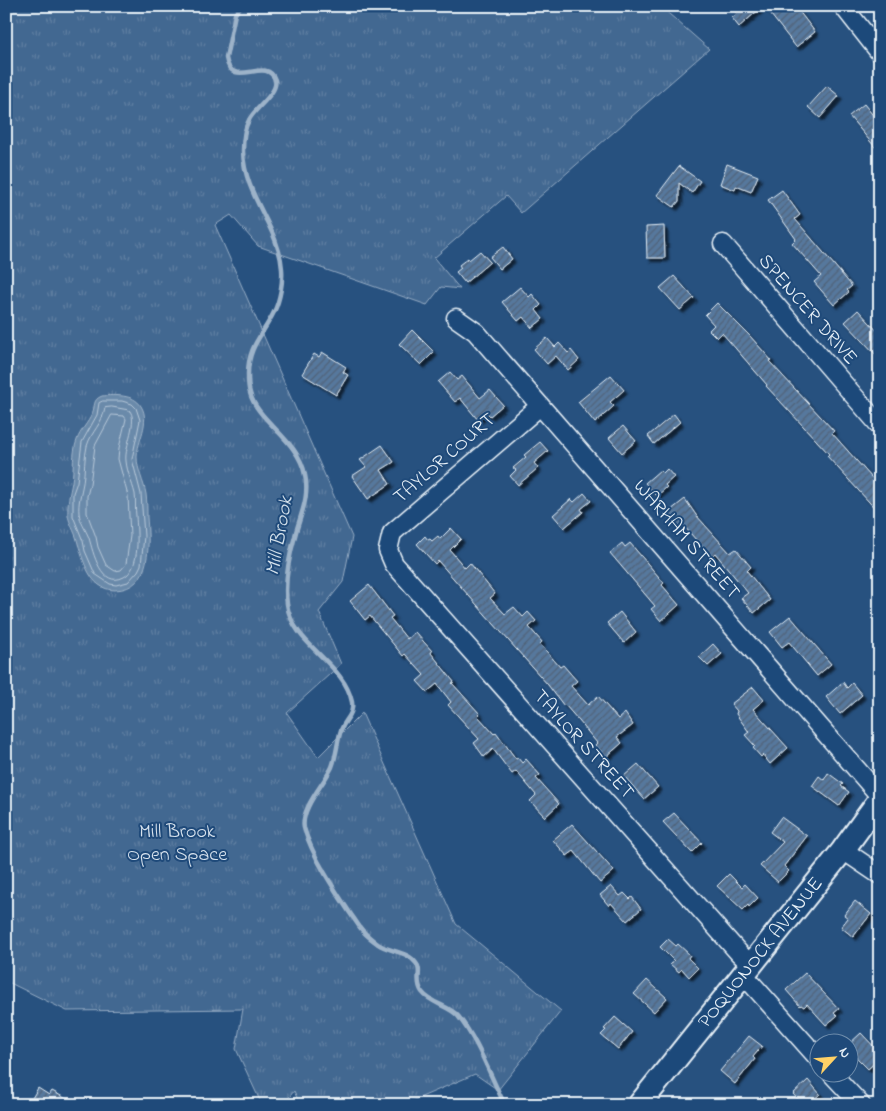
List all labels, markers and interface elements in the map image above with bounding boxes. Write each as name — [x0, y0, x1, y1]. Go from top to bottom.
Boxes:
street label: SPENCER DRIVE — [751, 248, 863, 372]
street label: TAYLOR COURT — [388, 406, 502, 512]
street label: WARHAM STREET — [626, 473, 746, 607]
water label: Mill Brook — [258, 493, 302, 578]
street label: TAYLOR STREET — [526, 683, 640, 807]
park label: Mill Brook Open Space — [127, 818, 227, 870]
street label: POQUONOCK AVENUE — [691, 871, 830, 1035]
north arrow — [808, 1034, 858, 1084]
text: N — [833, 1044, 856, 1062]

